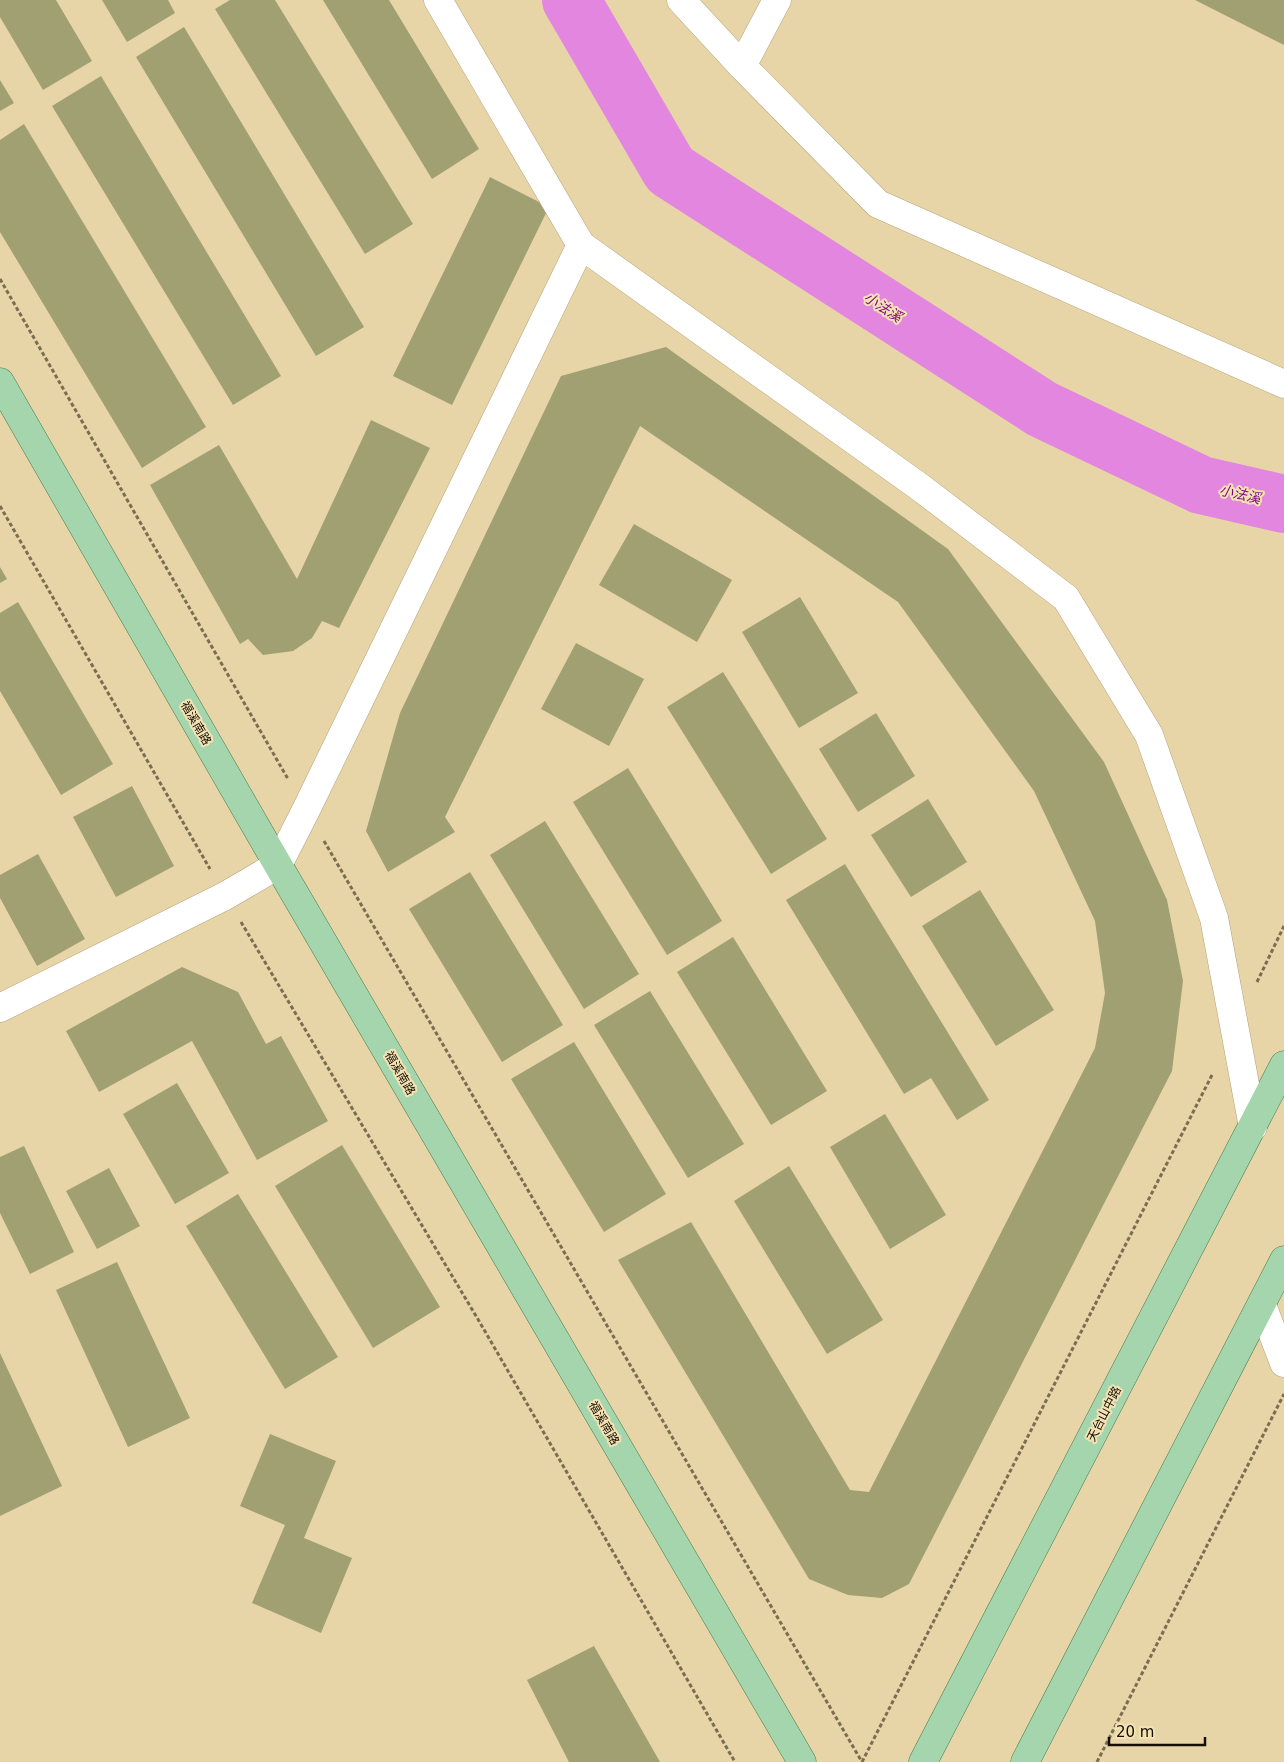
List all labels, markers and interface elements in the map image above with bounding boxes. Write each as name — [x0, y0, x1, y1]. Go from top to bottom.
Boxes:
water label: 小法溪 — [861, 289, 907, 326]
water label: 小法溪 — [1218, 481, 1264, 507]
street label: 福溪南路 — [178, 699, 214, 747]
street label: 福溪南路 — [382, 1049, 418, 1097]
street label: 天台山中路 — [1084, 1384, 1124, 1444]
street label: 福溪南路 — [586, 1399, 622, 1447]
scale bar — [1109, 1714, 1205, 1746]
text: 20 m — [1116, 1723, 1154, 1741]

